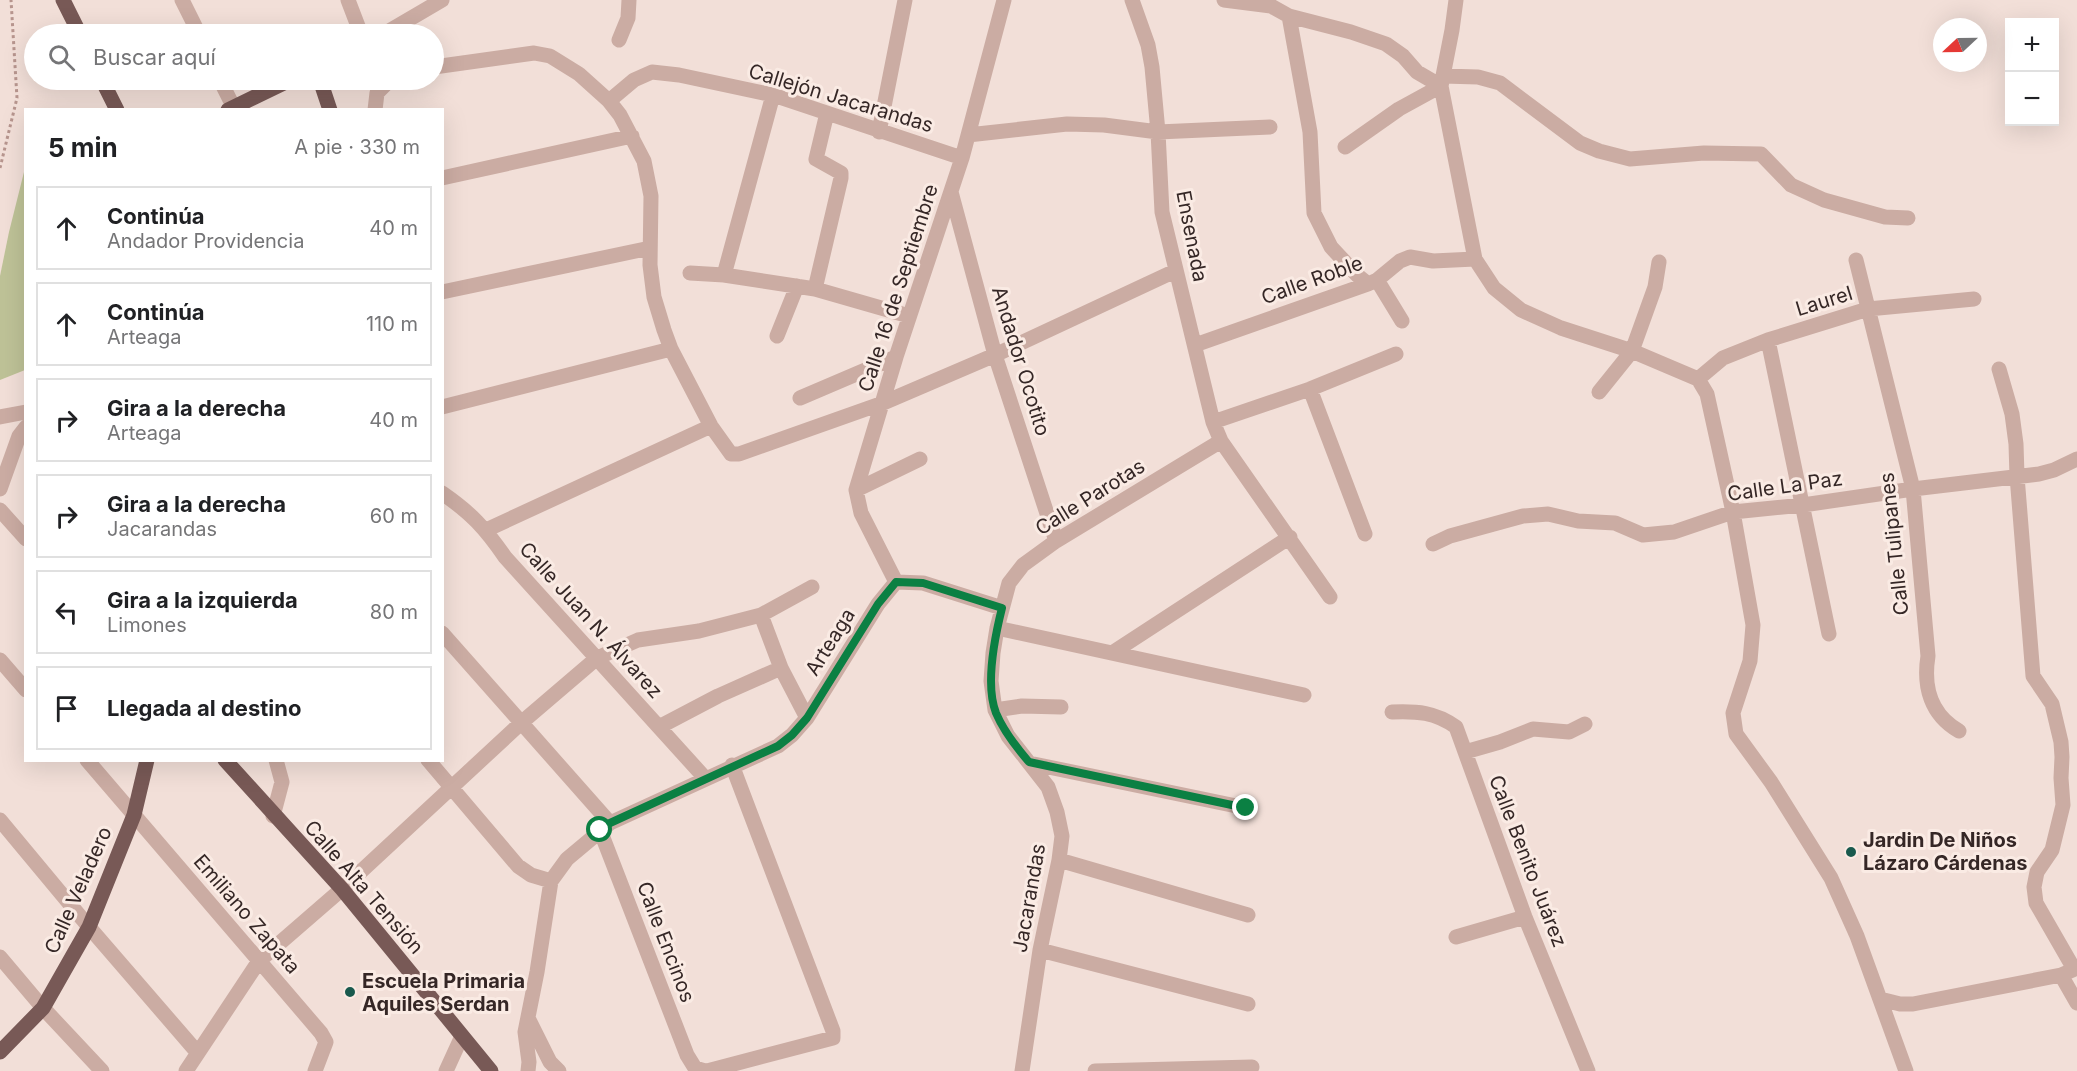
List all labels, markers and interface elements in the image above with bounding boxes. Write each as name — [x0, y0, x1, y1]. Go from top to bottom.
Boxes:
north arrow — [1933, 18, 1987, 72]
map controls — [2005, 18, 2059, 126]
button: + — [2005, 18, 2059, 72]
search box — [24, 24, 444, 90]
icon: search — [45, 41, 78, 74]
text: Buscar aquí — [93, 44, 216, 70]
street label: Callejón Jacarandas — [746, 59, 936, 137]
button: − — [2005, 72, 2059, 126]
text: 5 min — [48, 132, 118, 163]
text: A pie · 330 m — [294, 135, 420, 159]
street label: Calle 16 de Septiembre — [853, 181, 943, 395]
street label: Ensenada — [1171, 188, 1213, 284]
text: Continúa — [107, 203, 205, 229]
icon: ahead — [50, 212, 83, 245]
text: 40 m — [369, 216, 418, 240]
text: Andador Providencia — [107, 229, 304, 253]
street label: Calle Roble — [1258, 251, 1366, 309]
street label: Laurel — [1793, 281, 1855, 321]
street label: Andador Ocotito — [987, 283, 1055, 439]
text: Continúa — [107, 299, 205, 325]
icon: ahead — [50, 308, 83, 341]
text: 110 m — [366, 312, 418, 336]
text: Arteaga — [107, 325, 182, 349]
text: Gira a la derecha — [107, 395, 286, 421]
icon: right — [50, 404, 83, 437]
text: 40 m — [369, 408, 418, 432]
text: Arteaga — [107, 421, 182, 445]
street label: Calle Parotas — [1031, 454, 1149, 540]
street label: Calle La Paz — [1726, 466, 1844, 506]
street label: Calle Tulipanes — [1875, 471, 1913, 617]
text: Gira a la derecha — [107, 491, 286, 517]
icon: right — [50, 500, 83, 533]
text: 60 m — [370, 504, 418, 528]
text: Jacarandas — [107, 517, 217, 541]
street label: Calle Juan N. Álvarez — [515, 536, 668, 703]
text: Gira a la izquierda — [107, 587, 298, 613]
icon: left — [50, 596, 83, 629]
text: 80 m — [370, 600, 418, 624]
street label: Arteaga — [800, 604, 860, 680]
text: Limones — [107, 613, 187, 637]
icon: arrive — [50, 692, 83, 725]
text: Llegada al destino — [107, 695, 301, 721]
street label: Calle Benito Juárez — [1484, 772, 1572, 950]
route end — [1232, 794, 1258, 820]
street label: Calle Alta Tensión — [299, 815, 429, 959]
route start — [586, 816, 612, 842]
street label: Calle Veladero — [39, 823, 117, 957]
place label: Jardin De Niños Lázaro Cárdenas — [1863, 828, 2028, 875]
street label: Jacarandas — [1008, 842, 1050, 954]
marker: Jardin De Niños Lázaro Cárdenas — [1844, 845, 1858, 859]
street label: Emiliano Zapata — [189, 849, 305, 979]
street label: Calle Encinos — [632, 878, 700, 1006]
place label: Escuela Primaria Aquiles Serdan — [362, 969, 525, 1016]
marker: Escuela Primaria Aquiles Serdan — [343, 985, 357, 999]

